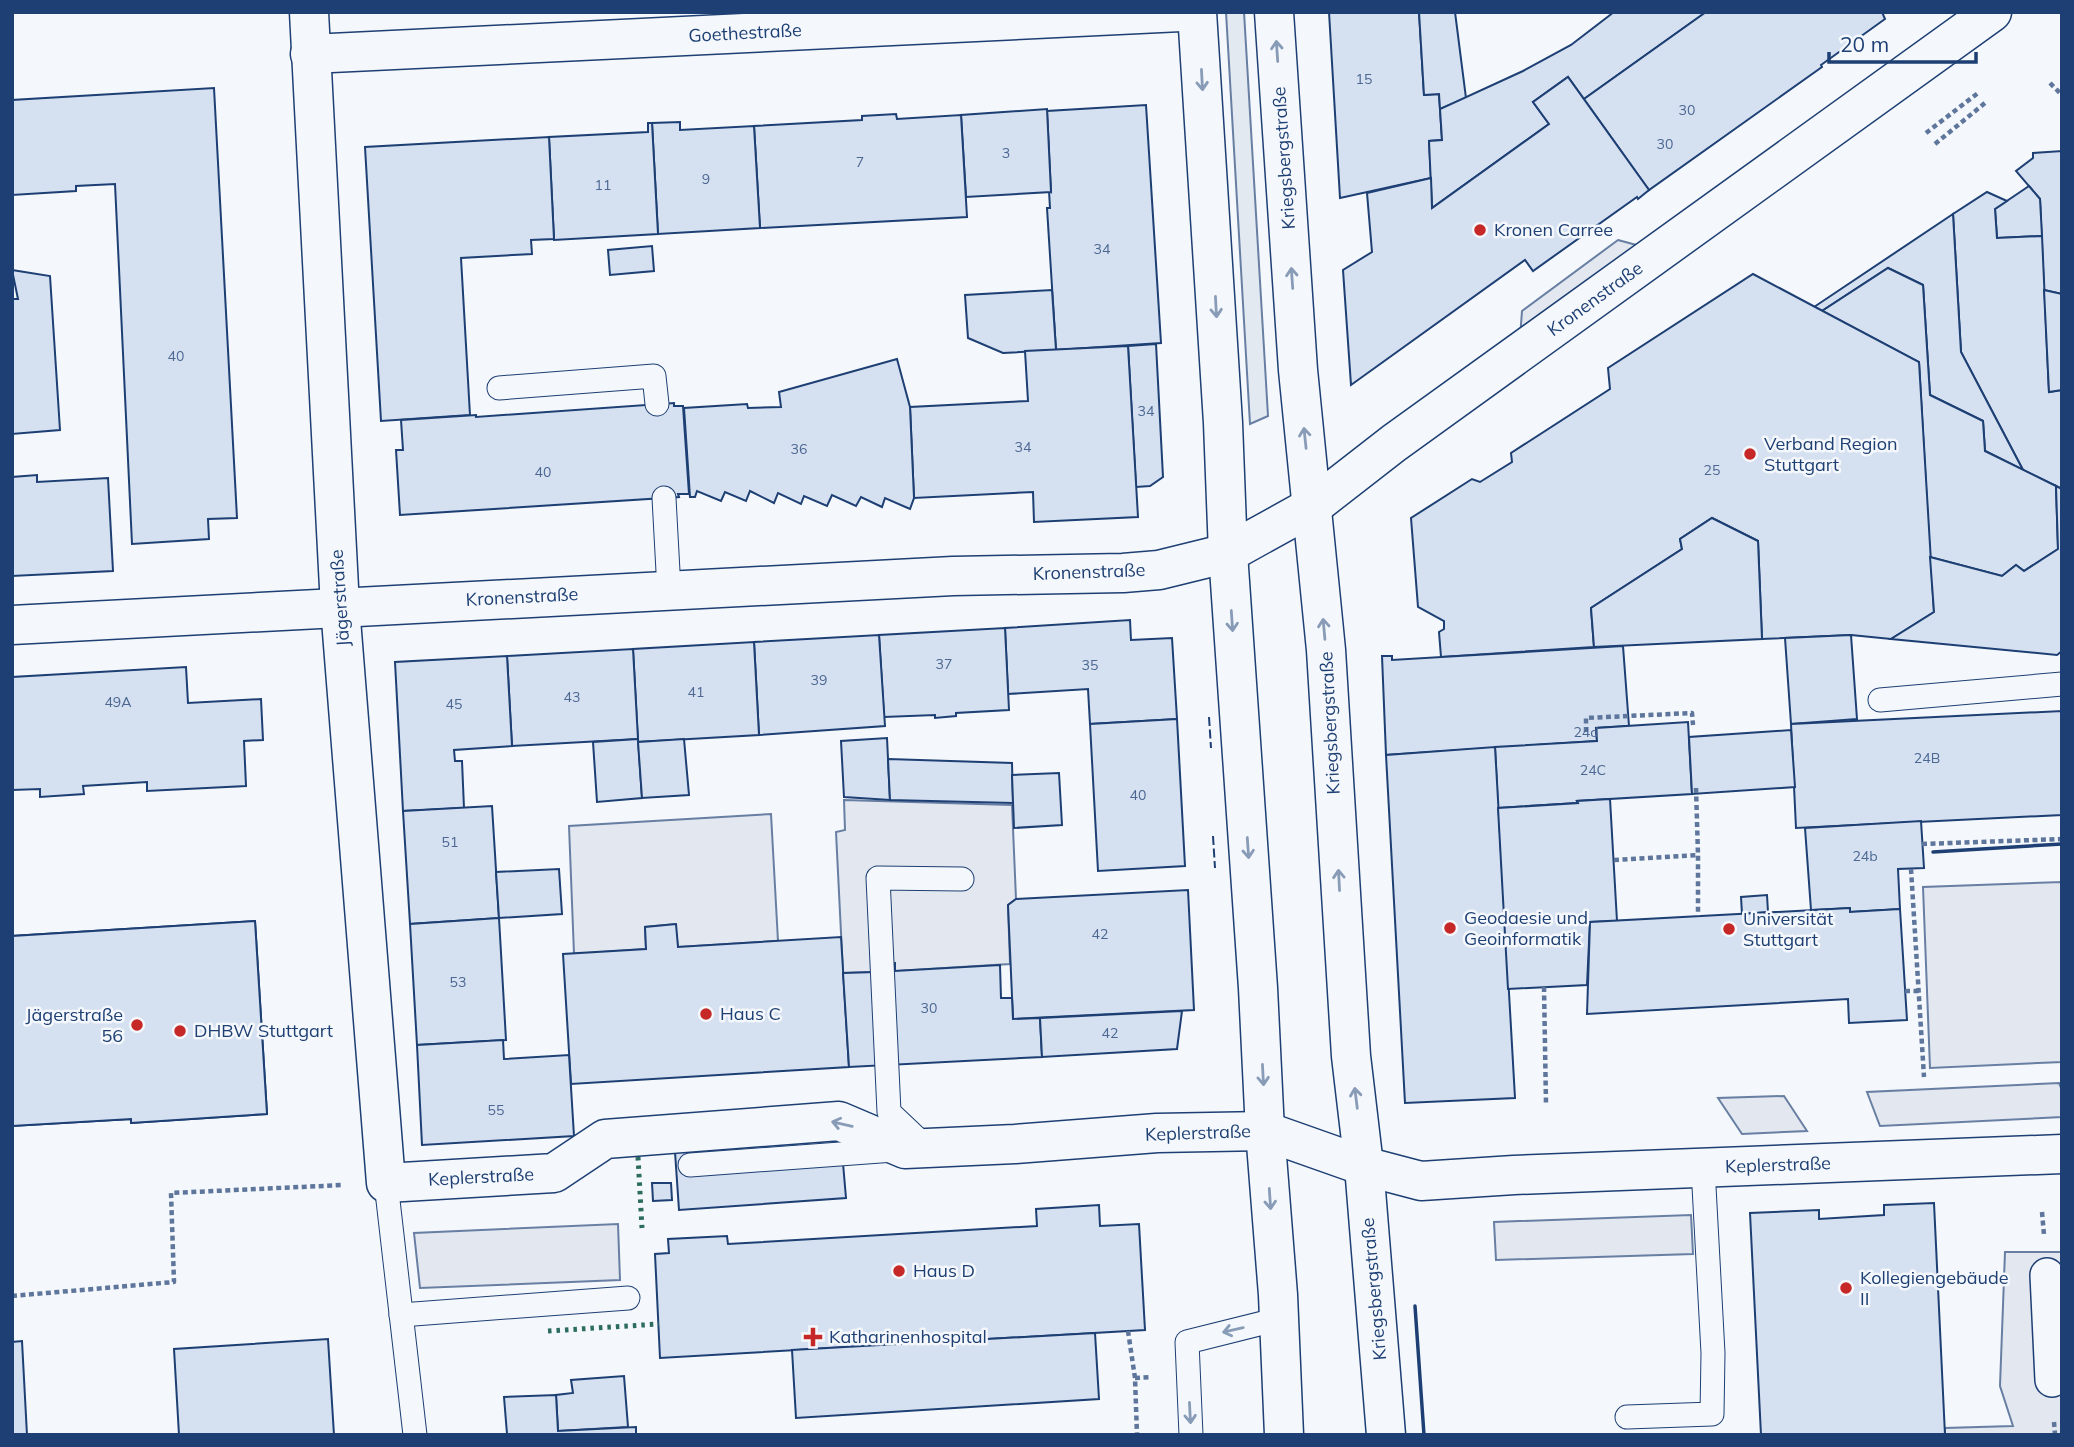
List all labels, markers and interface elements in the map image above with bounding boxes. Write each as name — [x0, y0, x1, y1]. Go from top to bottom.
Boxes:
street label: Goethestraße — [688, 18, 802, 47]
scale bar — [1829, 21, 1976, 65]
text: 20 m — [1840, 31, 1889, 57]
one-way arrow — [1270, 39, 1283, 62]
one-way arrow — [1195, 69, 1208, 92]
house number: 15 — [1356, 70, 1372, 88]
street label: Kriegsbergstraße — [1267, 86, 1300, 230]
house number: 30 — [1679, 101, 1695, 119]
house number: 30 — [1657, 135, 1673, 153]
house number: 3 — [1002, 144, 1010, 162]
house number: 7 — [856, 153, 864, 171]
house number: 9 — [702, 170, 710, 188]
house number: 11 — [595, 176, 611, 194]
place label: Kronen Carree — [1494, 218, 1613, 241]
marker: Kronen Carree — [1472, 222, 1488, 238]
house number: 34 — [1094, 240, 1111, 258]
street label: Kronenstraße — [1542, 256, 1647, 341]
one-way arrow — [1285, 267, 1298, 289]
one-way arrow — [1209, 296, 1222, 319]
house number: 40 — [168, 347, 184, 365]
house number: 34 — [1138, 402, 1155, 420]
one-way arrow — [1299, 427, 1312, 450]
place label: Verband Region Stuttgart — [1764, 432, 1897, 476]
house number: 34 — [1015, 438, 1032, 456]
house number: 36 — [791, 440, 807, 458]
marker: Verband Region Stuttgart — [1742, 446, 1758, 462]
house number: 25 — [1704, 461, 1720, 479]
house number: 40 — [535, 463, 551, 481]
street label: Jägerstraße — [325, 549, 354, 647]
street label: Kronenstraße — [1032, 558, 1146, 585]
street label: Kronenstraße — [465, 582, 579, 611]
one-way arrow — [1226, 609, 1239, 632]
one-way arrow — [1317, 618, 1330, 641]
street label: Kriegsbergstraße — [1314, 651, 1345, 795]
house number: 37 — [936, 655, 952, 673]
house number: 35 — [1082, 656, 1098, 674]
house number: 39 — [811, 671, 827, 689]
house number: 41 — [688, 683, 704, 701]
house number: 43 — [564, 688, 580, 706]
house number: 49A — [104, 693, 132, 711]
house number: 45 — [446, 695, 462, 713]
house number: 24d — [1573, 723, 1599, 741]
house number: 24B — [1914, 749, 1940, 767]
house number: 24C — [1580, 761, 1606, 779]
house number: 40 — [1130, 786, 1146, 804]
house number: 51 — [442, 833, 458, 851]
one-way arrow — [1242, 836, 1255, 859]
house number: 24b — [1852, 847, 1878, 865]
one-way arrow — [1333, 869, 1346, 892]
place label: Geodaesie und Geoinformatik — [1464, 906, 1588, 950]
place label: Universität Stuttgart — [1743, 907, 1833, 951]
marker: Geodaesie und Geoinformatik — [1442, 920, 1458, 936]
marker: Universität Stuttgart — [1721, 921, 1737, 937]
house number: 42 — [1092, 925, 1108, 943]
house number: 53 — [450, 973, 466, 991]
house number: 30 — [921, 999, 937, 1017]
place label: Haus C — [720, 1002, 781, 1025]
place label: Jägerstraße 56 — [26, 1003, 123, 1047]
marker: Haus C — [698, 1006, 714, 1022]
marker: Jägerstraße 56 — [129, 1017, 145, 1033]
place label: DHBW Stuttgart — [194, 1019, 333, 1042]
marker: DHBW Stuttgart — [172, 1023, 188, 1039]
house number: 42 — [1102, 1024, 1118, 1042]
one-way arrow — [1256, 1063, 1269, 1086]
one-way arrow — [1349, 1088, 1362, 1110]
house number: 55 — [488, 1101, 504, 1119]
one-way arrow — [831, 1117, 853, 1130]
street label: Keplerstraße — [1145, 1119, 1251, 1146]
street label: Keplerstraße — [1725, 1151, 1831, 1178]
street label: Keplerstraße — [427, 1162, 534, 1191]
one-way arrow — [1264, 1187, 1277, 1210]
street label: Kriegsbergstraße — [1356, 1217, 1391, 1361]
place label: Haus D — [913, 1259, 975, 1282]
marker: Haus D — [891, 1263, 907, 1279]
place label: Kollegiengebäude II — [1860, 1266, 2009, 1310]
marker: Kollegiengebäude II — [1838, 1280, 1854, 1296]
one-way arrow — [1222, 1324, 1245, 1337]
place label: Katharinenhospital — [829, 1325, 987, 1348]
marker: Katharinenhospital — [803, 1327, 823, 1347]
one-way arrow — [1184, 1401, 1197, 1424]

